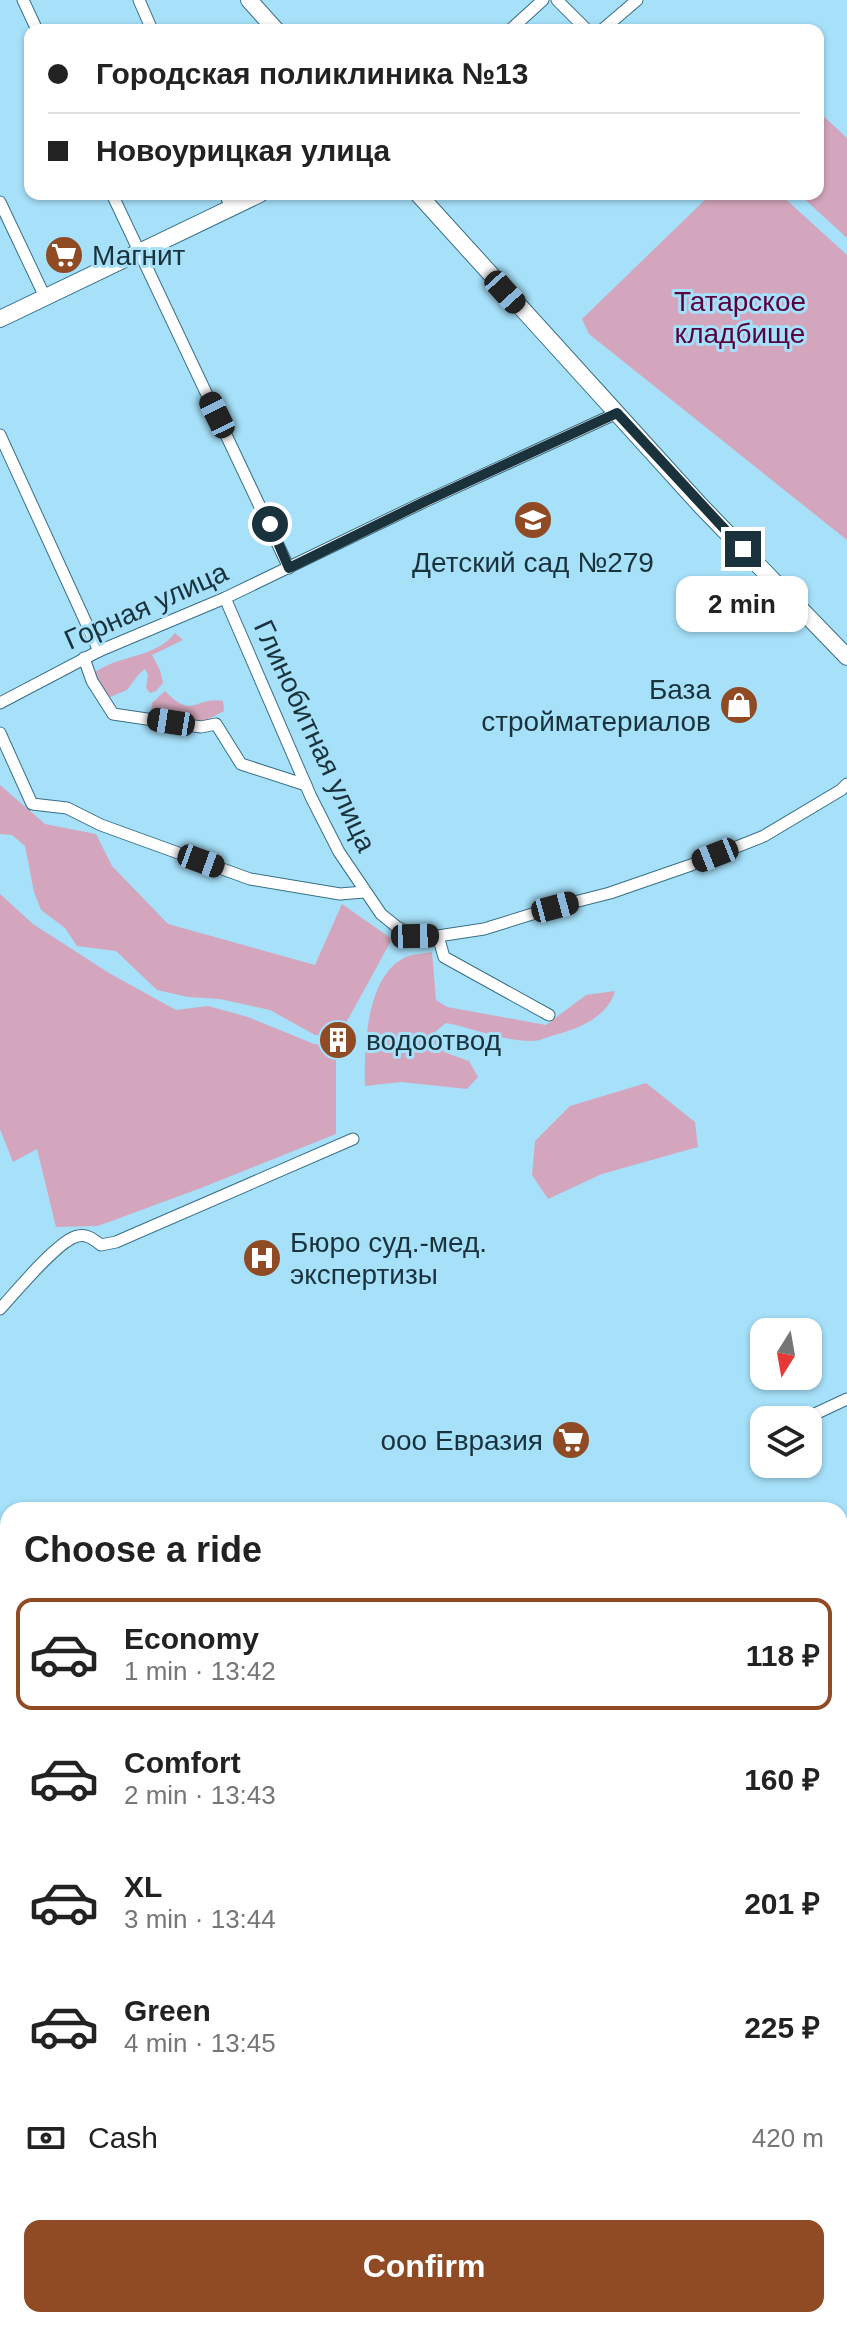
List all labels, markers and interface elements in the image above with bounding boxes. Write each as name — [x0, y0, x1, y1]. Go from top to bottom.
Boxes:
text: Городская поликлиника №13 — [96, 57, 528, 90]
text: Новоурицкая улица — [96, 134, 390, 167]
supermarket icon: Магнит — [43, 234, 85, 276]
place label: Магнит — [92, 240, 186, 271]
car — [480, 266, 530, 318]
park label: Татарское кладбище — [674, 286, 806, 349]
car — [196, 388, 238, 442]
school or university icon: Детский сад №279 — [512, 499, 554, 541]
route start — [252, 506, 288, 542]
route end — [725, 531, 761, 567]
place label: Детский сад №279 — [412, 547, 654, 578]
street label: Горная улица — [60, 556, 233, 656]
callout: 2 min — [677, 577, 809, 633]
text: 2 min — [708, 589, 776, 619]
street label: Глинобитная улица — [248, 615, 382, 857]
place label: База стройматериалов — [481, 674, 711, 737]
shop icon: База стройматериалов — [718, 684, 760, 726]
car — [145, 706, 197, 738]
car — [688, 835, 742, 875]
car — [174, 842, 228, 880]
car — [529, 889, 581, 925]
car — [391, 924, 439, 948]
building icon: водоотвод — [317, 1019, 359, 1061]
place label: водоотвод — [366, 1025, 501, 1056]
place label: Бюро суд.-мед. экспертизы — [290, 1227, 487, 1290]
hospital icon: Бюро суд.-мед. экспертизы — [241, 1237, 283, 1279]
north arrow — [750, 1318, 822, 1390]
map controls — [750, 1318, 822, 1478]
button: layers — [750, 1406, 822, 1478]
supermarket icon: ооо Евразия — [550, 1419, 592, 1461]
place label: ооо Евразия — [380, 1425, 543, 1456]
text: Choose a ride — [24, 1529, 262, 1570]
icon: car — [28, 1618, 100, 1690]
text: Economy — [124, 1622, 259, 1655]
text: 118 ₽ — [746, 1639, 820, 1672]
text: 1 min · 13:42 — [124, 1656, 276, 1686]
icon: car — [28, 1742, 100, 1814]
text: Comfort — [124, 1746, 241, 1779]
text: 160 ₽ — [744, 1763, 820, 1796]
text: 2 min · 13:43 — [124, 1780, 276, 1810]
icon: car — [28, 1866, 100, 1938]
text: XL — [124, 1870, 162, 1903]
text: 201 ₽ — [744, 1887, 820, 1920]
text: 3 min · 13:44 — [124, 1904, 276, 1934]
icon: car — [28, 1990, 100, 2062]
text: Green — [124, 1994, 211, 2027]
text: 225 ₽ — [744, 2011, 820, 2044]
text: 4 min · 13:45 — [124, 2028, 276, 2058]
icon: cash — [24, 2116, 68, 2160]
text: Cash — [88, 2121, 158, 2154]
text: 420 m — [752, 2123, 824, 2153]
button: Confirm — [24, 2220, 824, 2312]

